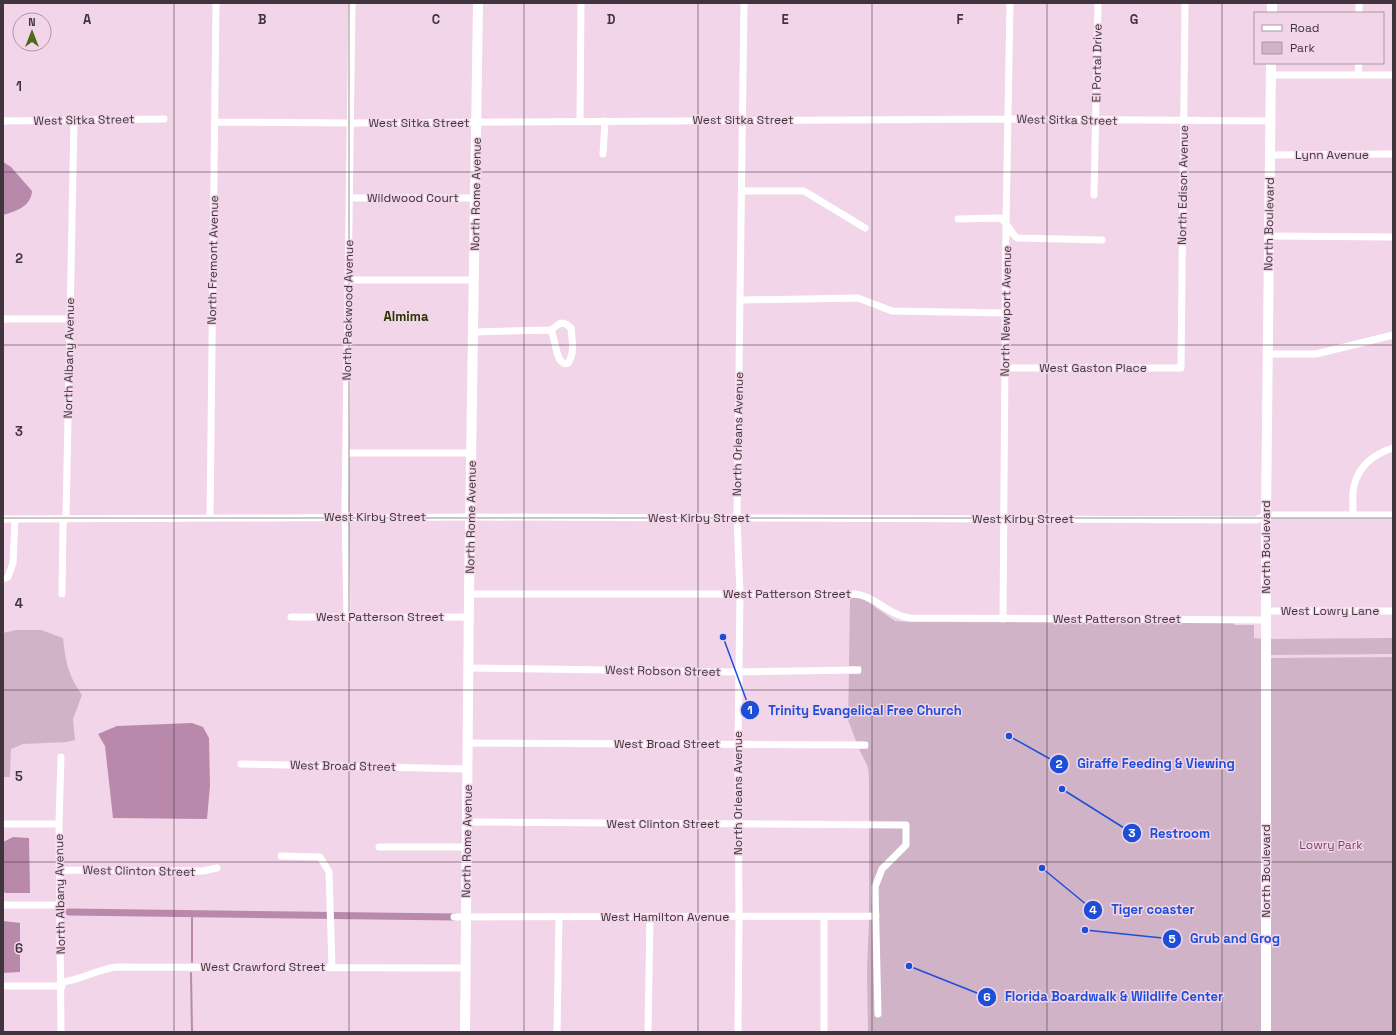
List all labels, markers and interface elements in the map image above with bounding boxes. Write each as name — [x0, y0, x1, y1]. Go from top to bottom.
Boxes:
text: A — [83, 11, 92, 28]
text: B — [258, 11, 267, 28]
text: C — [432, 11, 440, 28]
text: D — [607, 11, 616, 28]
text: E — [781, 11, 789, 28]
text: F — [957, 11, 964, 28]
text: G — [1130, 11, 1138, 28]
north arrow — [12, 12, 52, 52]
legend — [1254, 12, 1384, 64]
text: N — [28, 15, 36, 29]
text: Road — [1290, 20, 1319, 36]
street label: El Portal Drive — [1088, 23, 1106, 103]
text: Park — [1290, 40, 1315, 56]
text: 1 — [16, 78, 22, 95]
street label: West Sitka Street — [33, 111, 135, 129]
street label: West Sitka Street — [1016, 111, 1118, 129]
street label: West Sitka Street — [692, 112, 794, 128]
street label: West Sitka Street — [368, 115, 470, 131]
street label: North Edison Avenue — [1174, 125, 1192, 245]
street label: North Rome Avenue — [467, 137, 485, 251]
street label: Lynn Avenue — [1295, 147, 1369, 163]
street label: North Boulevard — [1260, 177, 1278, 271]
street label: Wildwood Court — [367, 190, 459, 206]
street label: North Fremont Avenue — [204, 195, 222, 325]
street label: North Packwood Avenue — [339, 240, 357, 380]
street label: North Newport Avenue — [997, 245, 1015, 377]
text: 2 — [15, 250, 23, 267]
street label: North Albany Avenue — [60, 297, 78, 419]
district label: Almima — [384, 308, 429, 325]
street label: West Gaston Place — [1039, 360, 1147, 376]
street label: North Orleans Avenue — [729, 372, 747, 496]
text: 3 — [15, 423, 23, 440]
street label: North Rome Avenue — [462, 460, 480, 574]
street label: North Boulevard — [1258, 500, 1274, 594]
street label: West Kirby Street — [324, 509, 426, 525]
street label: West Kirby Street — [648, 510, 750, 526]
street label: West Kirby Street — [972, 511, 1074, 527]
street label: West Patterson Street — [723, 586, 851, 602]
text: 4 — [15, 595, 23, 612]
street label: West Lowry Lane — [1281, 603, 1379, 619]
street label: West Patterson Street — [316, 609, 444, 625]
street label: West Patterson Street — [1053, 611, 1181, 627]
street label: West Robson Street — [605, 662, 721, 680]
callout: Trinity Evangelical Free Church — [740, 698, 970, 723]
text: 1 — [747, 702, 753, 718]
text: Trinity Evangelical Free Church — [768, 702, 962, 719]
street label: North Orleans Avenue — [730, 731, 746, 855]
street label: West Broad Street — [614, 736, 720, 752]
callout: Giraffe Feeding & Viewing — [1049, 751, 1243, 776]
text: Giraffe Feeding & Viewing — [1077, 755, 1235, 772]
text: 2 — [1055, 756, 1063, 772]
street label: West Broad Street — [290, 757, 396, 775]
text: 5 — [15, 768, 23, 785]
street label: North Rome Avenue — [458, 784, 476, 898]
street label: West Clinton Street — [607, 816, 719, 832]
callout: Restroom — [1122, 821, 1219, 846]
street label: North Boulevard — [1258, 824, 1274, 918]
text: 3 — [1128, 825, 1136, 841]
text: Restroom — [1150, 825, 1210, 842]
street label: North Albany Avenue — [51, 833, 69, 955]
park label: Lowry Park — [1299, 837, 1363, 853]
street label: West Clinton Street — [82, 862, 196, 880]
callout: Tiger coaster — [1083, 897, 1203, 922]
text: Tiger coaster — [1111, 901, 1195, 918]
text: 4 — [1089, 902, 1097, 918]
street label: West Hamilton Avenue — [601, 909, 729, 925]
callout: Grub and Grog — [1162, 926, 1288, 951]
text: Grub and Grog — [1190, 930, 1280, 947]
text: 5 — [1168, 931, 1176, 947]
text: 6 — [15, 940, 23, 957]
street label: West Crawford Street — [201, 959, 325, 975]
callout: Florida Boardwalk & Wildlife Center — [977, 984, 1231, 1009]
text: Florida Boardwalk & Wildlife Center — [1005, 988, 1223, 1005]
text: 6 — [983, 989, 991, 1005]

